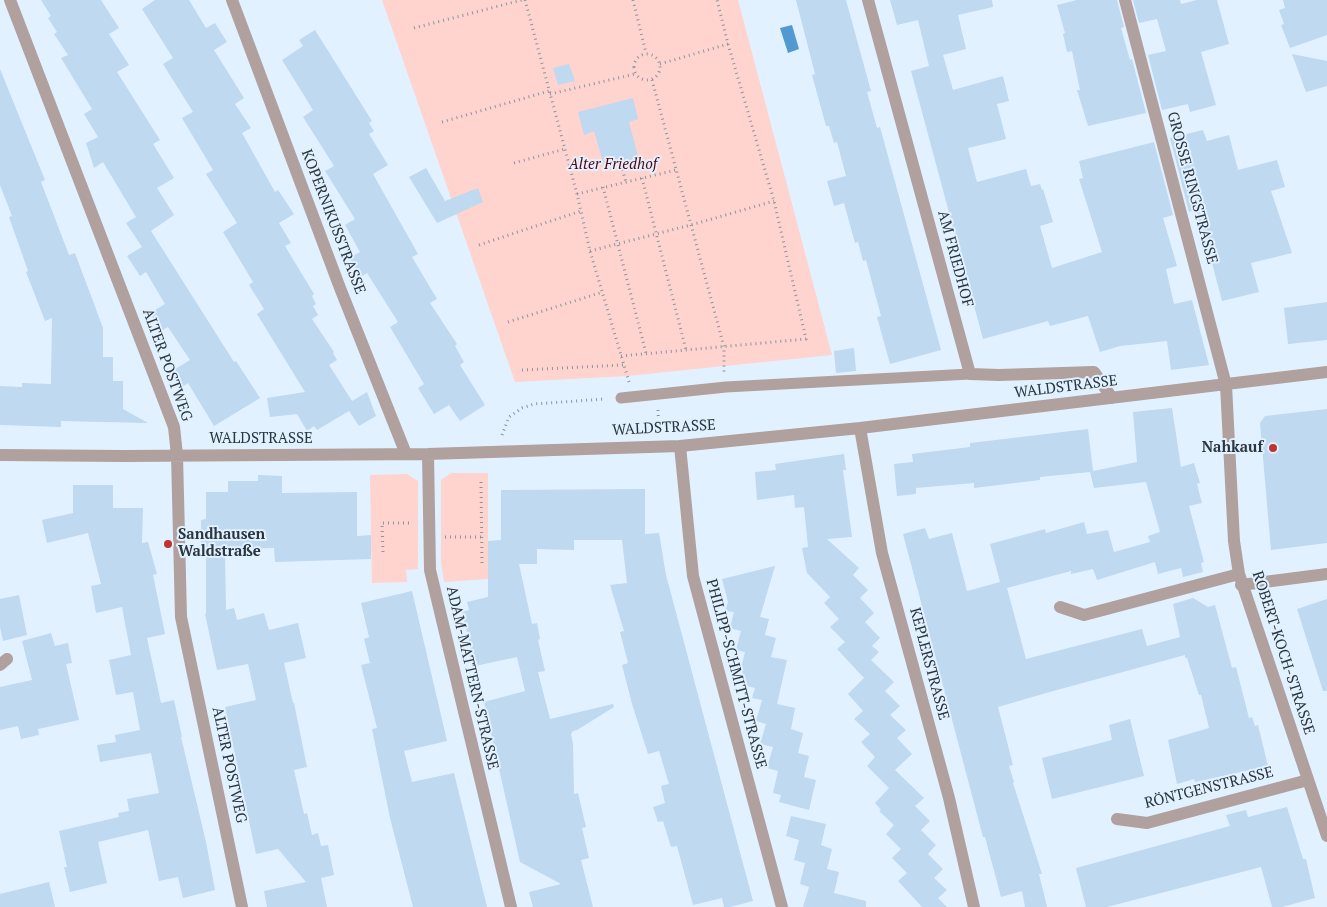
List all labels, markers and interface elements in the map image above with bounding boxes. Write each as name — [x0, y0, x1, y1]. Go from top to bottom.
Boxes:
street label: GROSSE RINGSTRASSE — [1163, 110, 1221, 266]
street label: KOPERNIKUSSTRASSE — [297, 147, 369, 297]
park label: Alter Friedhof — [569, 156, 657, 174]
street label: AM FRIEDHOF — [933, 209, 977, 309]
street label: ALTER POSTWEG — [138, 306, 196, 424]
street label: WALDSTRASSE — [1013, 372, 1119, 402]
street label: WALDSTRASSE — [612, 416, 716, 440]
street label: WALDSTRASSE — [209, 430, 313, 448]
place label: Nahkauf — [1202, 439, 1263, 457]
marker: Nahkauf — [1267, 442, 1279, 454]
place label: Sandhausen Waldstraße — [178, 526, 265, 561]
marker: Sandhausen Waldstraße — [162, 538, 174, 550]
street label: ROBERT-KOCH-STRASSE — [1248, 569, 1318, 737]
street label: PHILIPP-SCHMITT-STRASSE — [702, 577, 770, 771]
street label: ADAM-MATTERN-STRASSE — [442, 584, 502, 772]
street label: KEPLERSTRASSE — [905, 606, 953, 722]
street label: ALTER POSTWEG — [208, 705, 250, 825]
street label: RÖNTGENSTRASSE — [1143, 763, 1275, 813]

